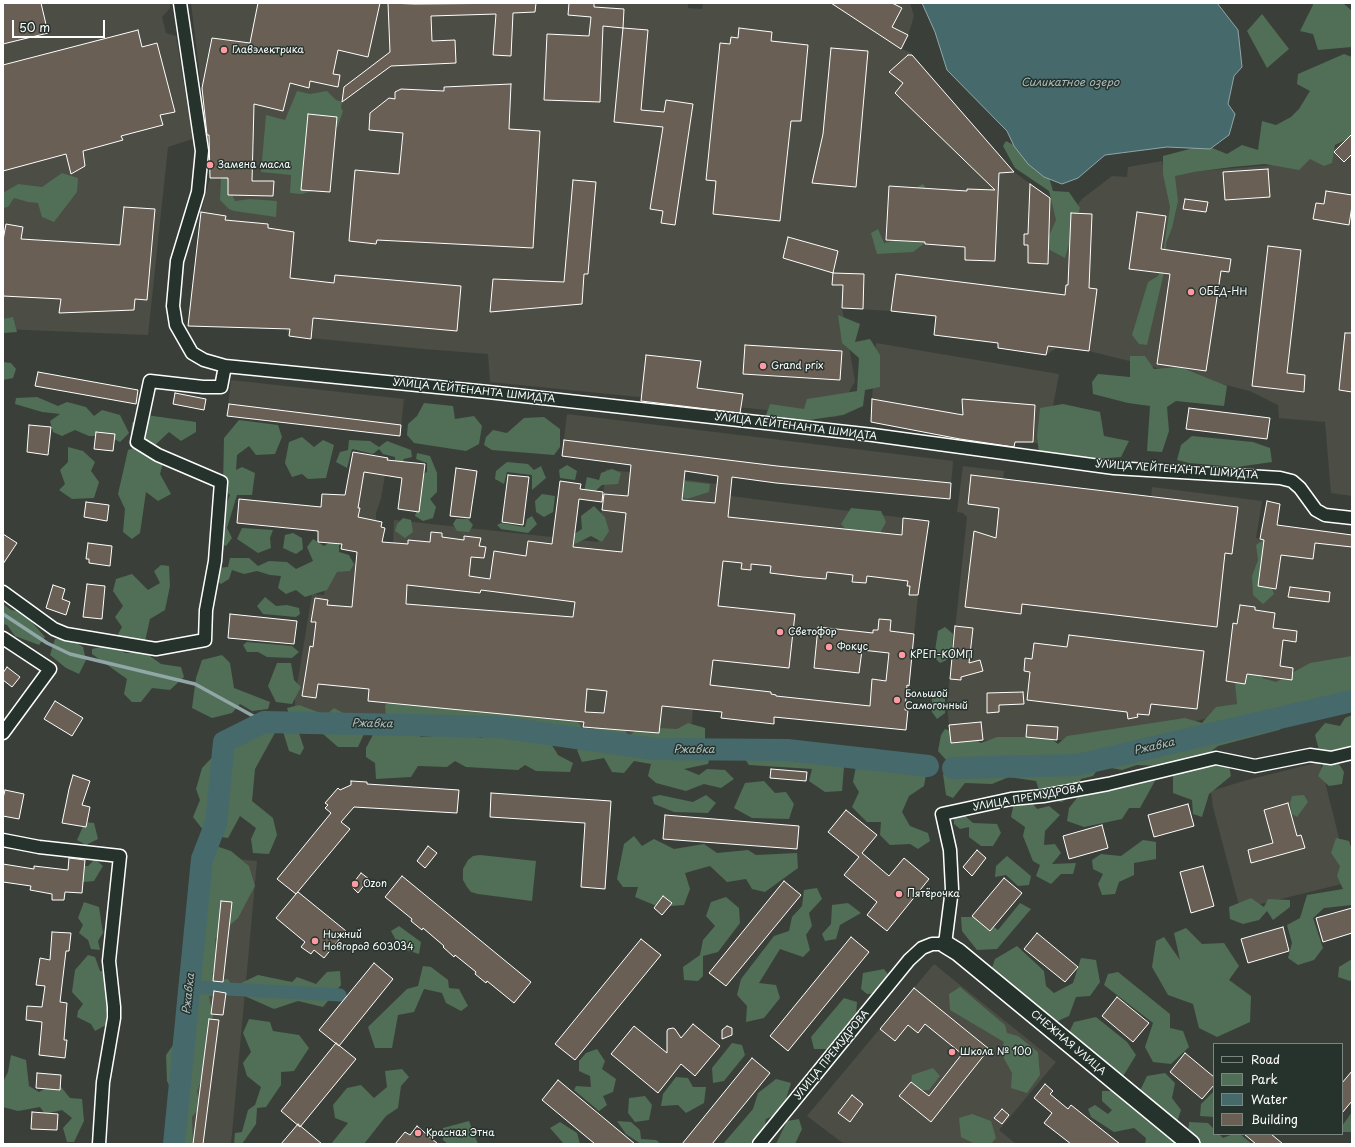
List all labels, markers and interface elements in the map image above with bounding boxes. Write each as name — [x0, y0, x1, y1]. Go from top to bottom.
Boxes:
scale bar — [14, 12, 107, 38]
text: 50 m — [19, 18, 50, 36]
place label: Главэлектрика — [232, 44, 304, 56]
marker: Главэлектрика — [219, 45, 229, 55]
water label: Силикатное озеро — [1021, 76, 1119, 90]
place label: Замена масла — [218, 159, 290, 171]
marker: Замена масла — [205, 160, 215, 170]
place label: ОБЕД-НН — [1199, 286, 1247, 298]
marker: ОБЕД-НН — [1186, 287, 1196, 297]
place label: Grand prix — [771, 360, 823, 372]
marker: Grand prix — [758, 361, 768, 371]
street label: УЛИЦА ЛЕЙТЕНАНТА ШМИДТА — [392, 376, 556, 406]
street label: УЛИЦА ЛЕЙТЕНАНТА ШМИДТА — [714, 411, 878, 443]
street label: УЛИЦА ЛЕЙТЕНАНТА ШМИДТА — [1095, 458, 1259, 482]
place label: Светофор — [788, 626, 837, 638]
marker: Светофор — [775, 627, 785, 637]
place label: Фокус — [837, 641, 868, 653]
marker: Фокус — [824, 642, 834, 652]
place label: КРЕП-КОМП — [910, 649, 973, 661]
marker: КРЕП-КОМП — [897, 650, 907, 660]
place label: Большой Самогонный — [905, 688, 968, 712]
marker: Большой Самогонный — [892, 695, 902, 705]
water label: Ржавка — [351, 717, 393, 731]
water label: Ржавка — [1132, 736, 1176, 758]
water label: Ржавка — [673, 743, 715, 757]
street label: УЛИЦА ПРЕМУДРОВА — [972, 782, 1084, 814]
place label: Ozon — [363, 878, 387, 890]
marker: Ozon — [350, 879, 360, 889]
place label: Пятёрочка — [907, 888, 960, 900]
marker: Пятёрочка — [894, 889, 904, 899]
place label: Нижний Новгород 603034 — [323, 929, 414, 952]
marker: Нижний Новгород 603034 — [310, 936, 320, 946]
water label: Ржавка — [180, 973, 198, 1015]
street label: УЛИЦА ПРЕМУДРОВА — [792, 1008, 872, 1102]
street label: СНЕЖНАЯ УЛИЦА — [1028, 1008, 1108, 1078]
legend — [1213, 1043, 1343, 1135]
place label: Школа № 100 — [960, 1046, 1032, 1058]
marker: Школа № 100 — [947, 1047, 957, 1057]
text: Road — [1251, 1050, 1280, 1068]
text: Park — [1251, 1070, 1278, 1088]
text: Water — [1251, 1090, 1287, 1108]
text: Building — [1251, 1110, 1298, 1128]
place label: Красная Этна — [426, 1127, 495, 1139]
marker: Красная Этна — [413, 1128, 423, 1138]

